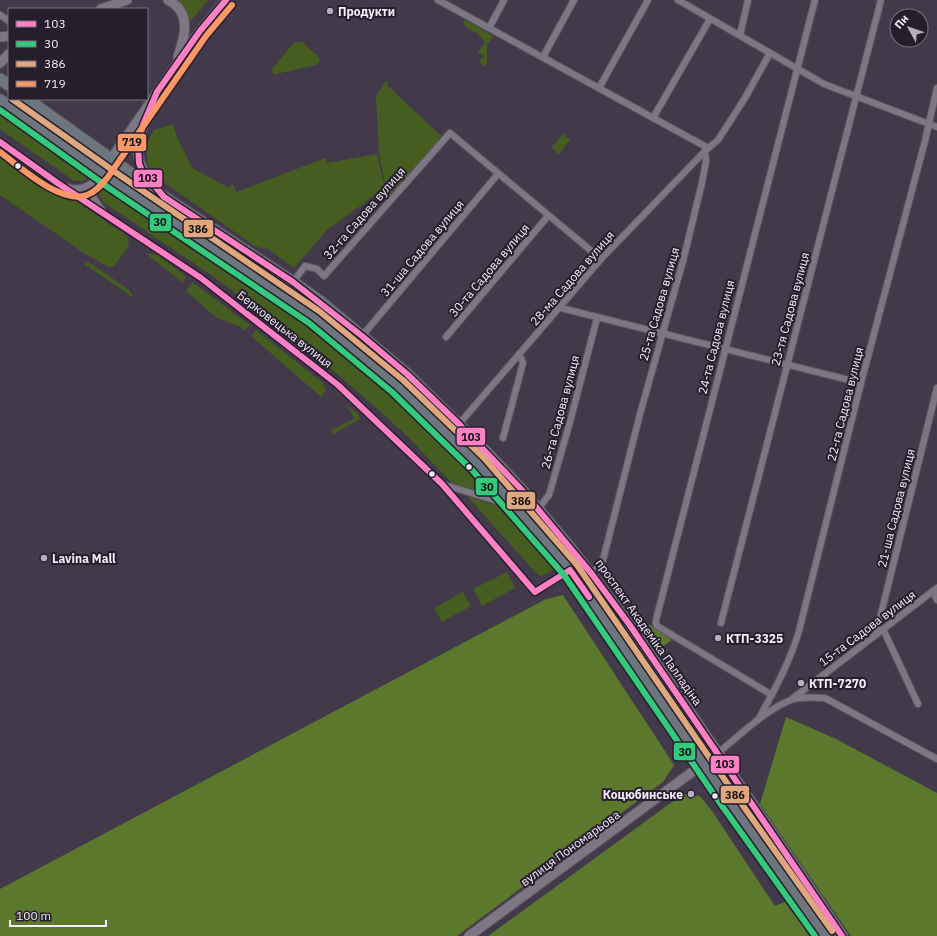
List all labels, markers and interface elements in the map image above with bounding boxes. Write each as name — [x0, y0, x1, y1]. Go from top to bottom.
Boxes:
place label: Продукти — [338, 4, 395, 19]
marker: Продукти — [325, 6, 335, 16]
legend — [8, 8, 148, 100]
north arrow — [889, 8, 929, 48]
text: Пн — [891, 12, 911, 32]
text: 103 — [44, 16, 66, 31]
text: 30 — [44, 36, 58, 51]
text: 386 — [44, 56, 66, 71]
text: 719 — [44, 76, 66, 91]
line badge: 719 — [117, 133, 147, 152]
text: 719 — [122, 135, 142, 149]
unlabelled marker — [13, 161, 23, 171]
street label: 32-га Садова вулиця — [320, 164, 408, 262]
line badge: 103 — [133, 169, 163, 188]
text: 103 — [138, 171, 158, 185]
street label: 31-ша Садова вулиця — [377, 197, 467, 299]
line badge: 30 — [149, 213, 172, 232]
text: 30 — [153, 215, 167, 229]
line badge: 386 — [183, 219, 214, 238]
street label: 30-та Садова вулиця — [446, 220, 532, 320]
text: 386 — [188, 222, 208, 236]
street label: 28-ма Садова вулиця — [527, 228, 617, 328]
street label: 25-та Садова вулиця — [636, 246, 682, 362]
street label: 23-тя Садова вулиця — [768, 250, 812, 368]
street label: 24-та Садова вулиця — [695, 278, 737, 396]
street label: Берковецька вулиця — [234, 287, 336, 371]
street label: 22-га Садова вулиця — [824, 345, 866, 463]
street label: 26-та Садова вулиця — [538, 353, 582, 471]
line badge: 103 — [456, 427, 486, 446]
text: 103 — [461, 430, 481, 444]
street label: 21-ша Садова вулиця — [874, 447, 918, 569]
unlabelled marker — [464, 462, 474, 472]
unlabelled marker — [427, 469, 437, 479]
line badge: 30 — [475, 477, 498, 496]
text: 30 — [480, 480, 494, 494]
line badge: 386 — [506, 491, 536, 510]
text: 386 — [511, 494, 531, 508]
place label: Lavina Mall — [52, 551, 116, 566]
marker: Lavina Mall — [39, 553, 49, 563]
street label: проспект Академіка Палладіна — [593, 556, 706, 709]
street label: 15-та Садова вулиця — [816, 587, 918, 669]
place label: КТП-3325 — [726, 631, 783, 646]
marker: КТП-3325 — [713, 633, 723, 643]
place label: КТП-7270 — [809, 676, 866, 691]
marker: КТП-7270 — [796, 678, 806, 688]
line badge: 30 — [673, 742, 696, 761]
text: 30 — [678, 745, 692, 759]
line badge: 103 — [710, 755, 740, 774]
text: 103 — [715, 757, 735, 771]
line badge: 386 — [720, 785, 750, 804]
place label: Коцюбинське — [603, 787, 683, 802]
text: 386 — [725, 788, 745, 802]
marker: Коцюбинське — [686, 789, 696, 799]
unlabelled marker — [710, 791, 720, 801]
street label: вулиця Пономарьова — [517, 807, 623, 889]
scale bar — [10, 902, 106, 928]
text: 100 m — [16, 908, 51, 923]

